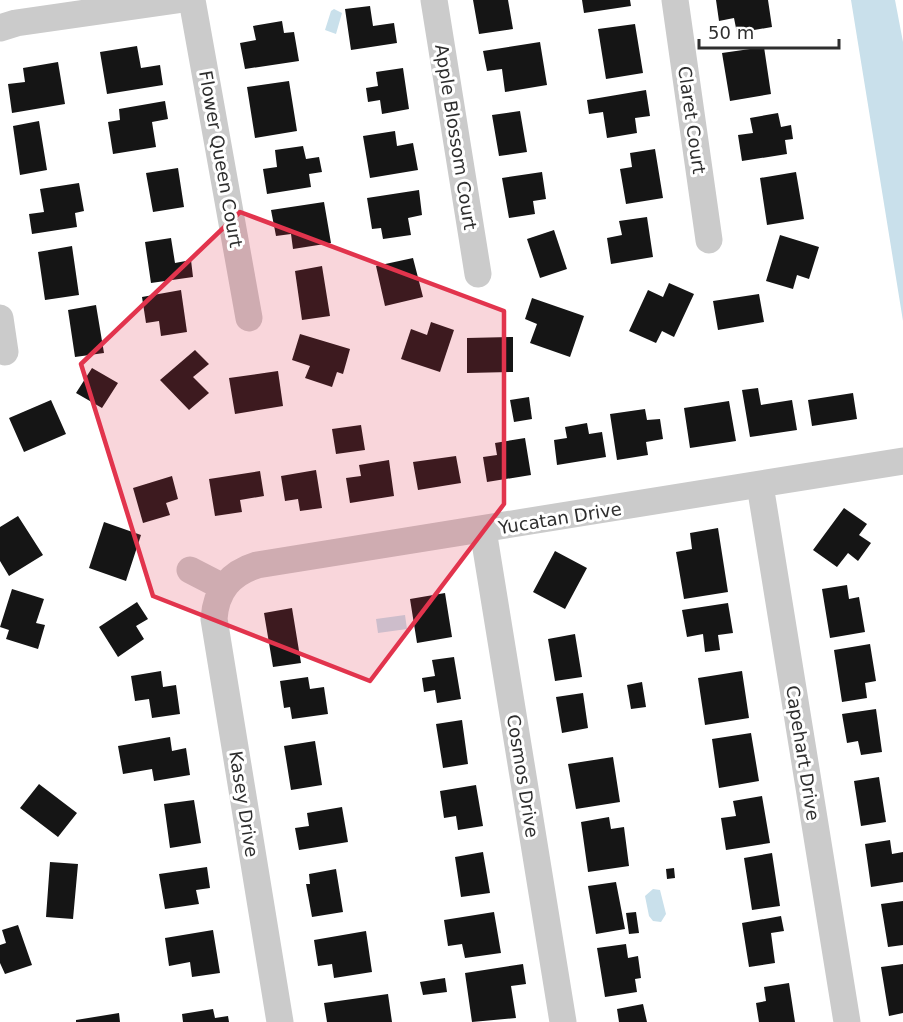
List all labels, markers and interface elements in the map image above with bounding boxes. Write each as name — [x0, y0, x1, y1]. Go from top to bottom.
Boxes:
scale bar — [699, 12, 838, 50]
text: 50 m — [708, 22, 754, 43]
street label: Apple Blossom Court — [431, 43, 481, 231]
street label: Claret Court — [674, 65, 710, 175]
street label: Flower Queen Court — [195, 69, 247, 249]
street label: Yucatan Drive — [496, 498, 623, 538]
street label: Capehart Drive — [782, 684, 824, 822]
street label: Cosmos Drive — [503, 713, 543, 839]
street label: Kasey Drive — [225, 749, 263, 859]

